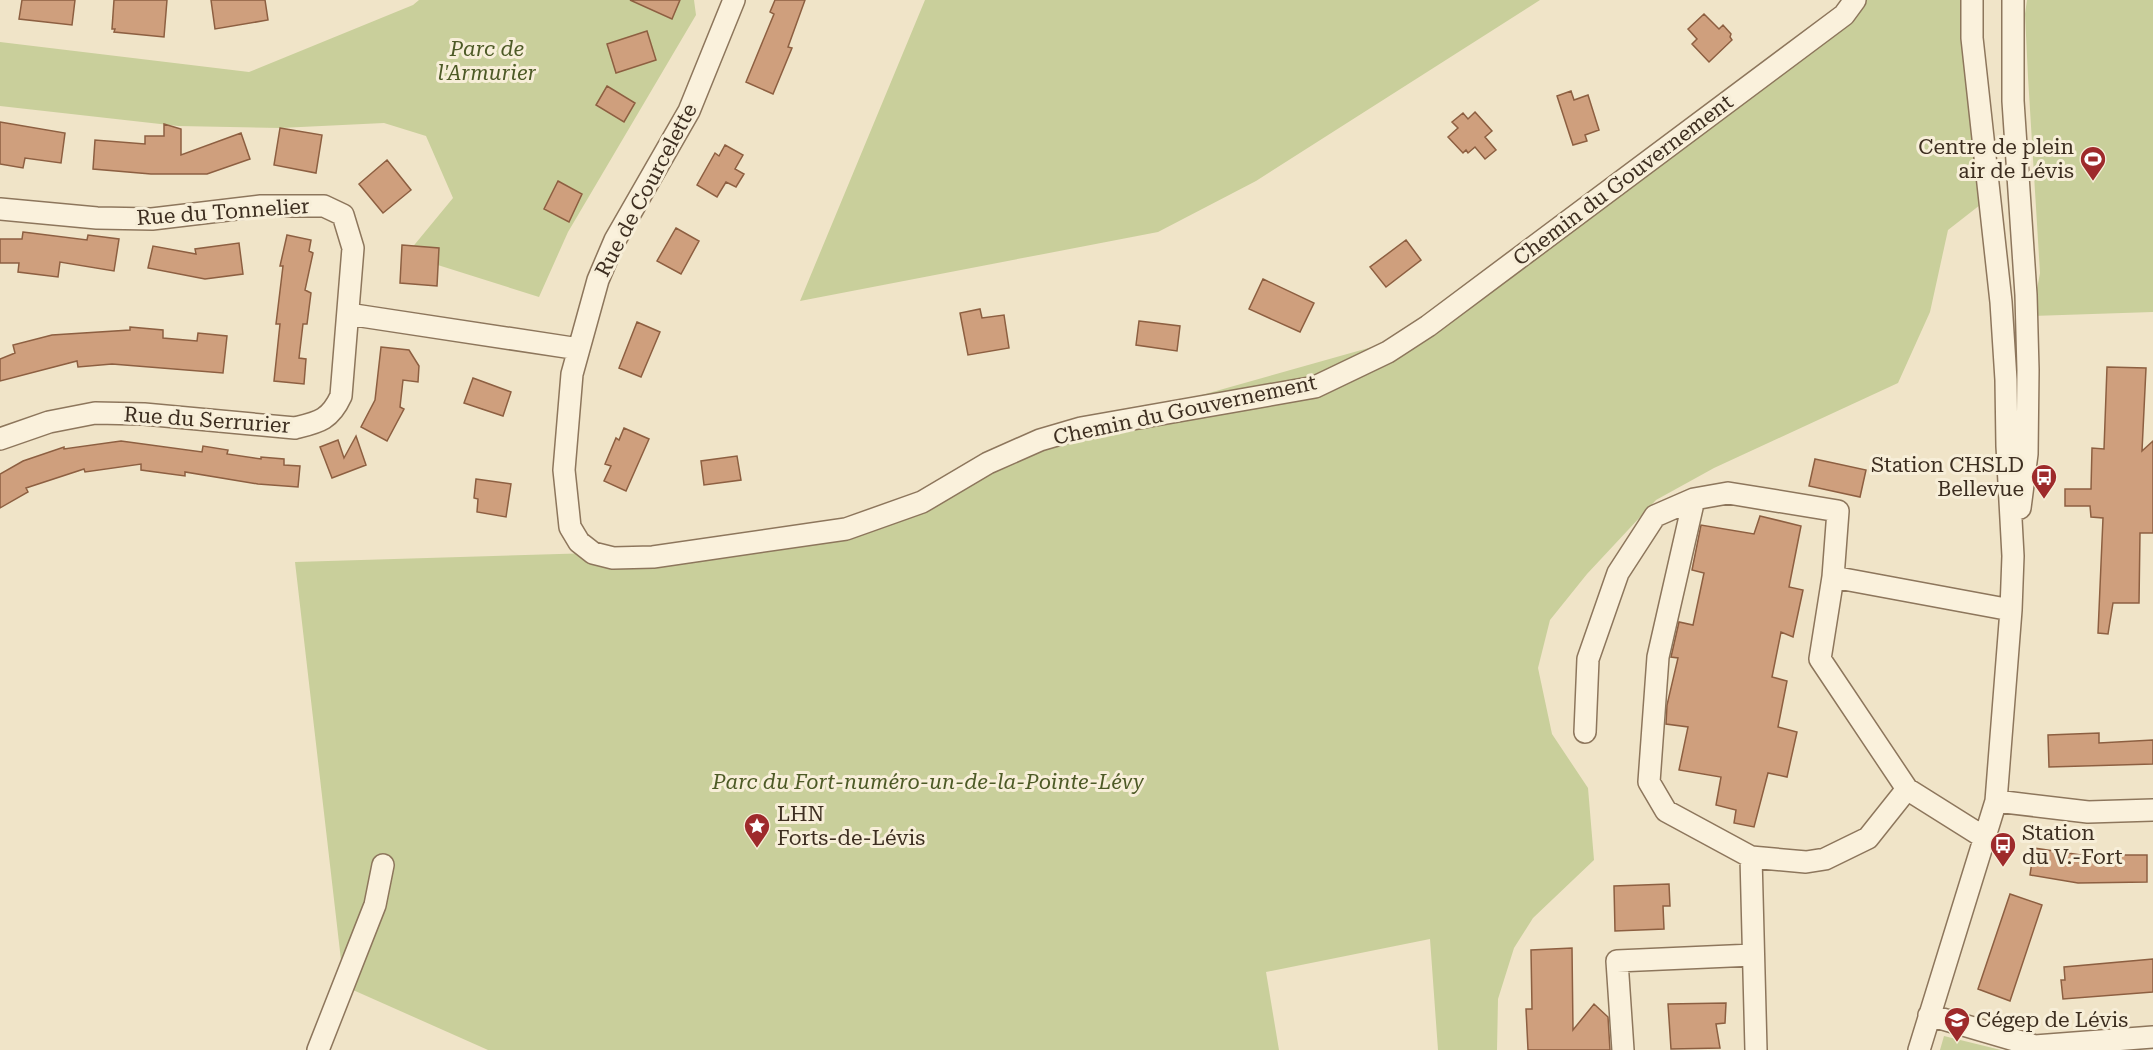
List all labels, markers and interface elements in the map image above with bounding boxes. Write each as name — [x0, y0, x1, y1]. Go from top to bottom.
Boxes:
park label: Parc de l'Armurier — [438, 37, 537, 85]
street label: Chemin du Gouvernement — [1509, 90, 1738, 270]
street label: Rue de Courcelette — [590, 99, 702, 281]
place label: Centre de plein air de Lévis — [1918, 135, 2074, 183]
sports icon: Centre de plein air de Lévis — [2078, 144, 2108, 182]
street label: Rue du Tonnelier — [136, 194, 311, 230]
street label: Chemin du Gouvernement — [1051, 370, 1319, 450]
street label: Rue du Serrurier — [123, 402, 291, 438]
place label: Station CHSLD Bellevue — [1871, 453, 2024, 501]
bus stop icon: Station CHSLD Bellevue — [2029, 462, 2059, 500]
park label: Parc du Fort-numéro-un-de-la-Pointe-Lévy — [711, 770, 1144, 794]
place label: LHN Forts-de-Lévis — [777, 802, 925, 850]
place icon: LHN Forts-de-Lévis — [742, 811, 772, 849]
place label: Station du V.-Fort — [2022, 821, 2123, 869]
bus stop icon: Station du V.-Fort — [1988, 830, 2018, 868]
school or university icon: Cégep de Lévis — [1942, 1005, 1972, 1043]
place label: Cégep de Lévis — [1976, 1008, 2128, 1032]

